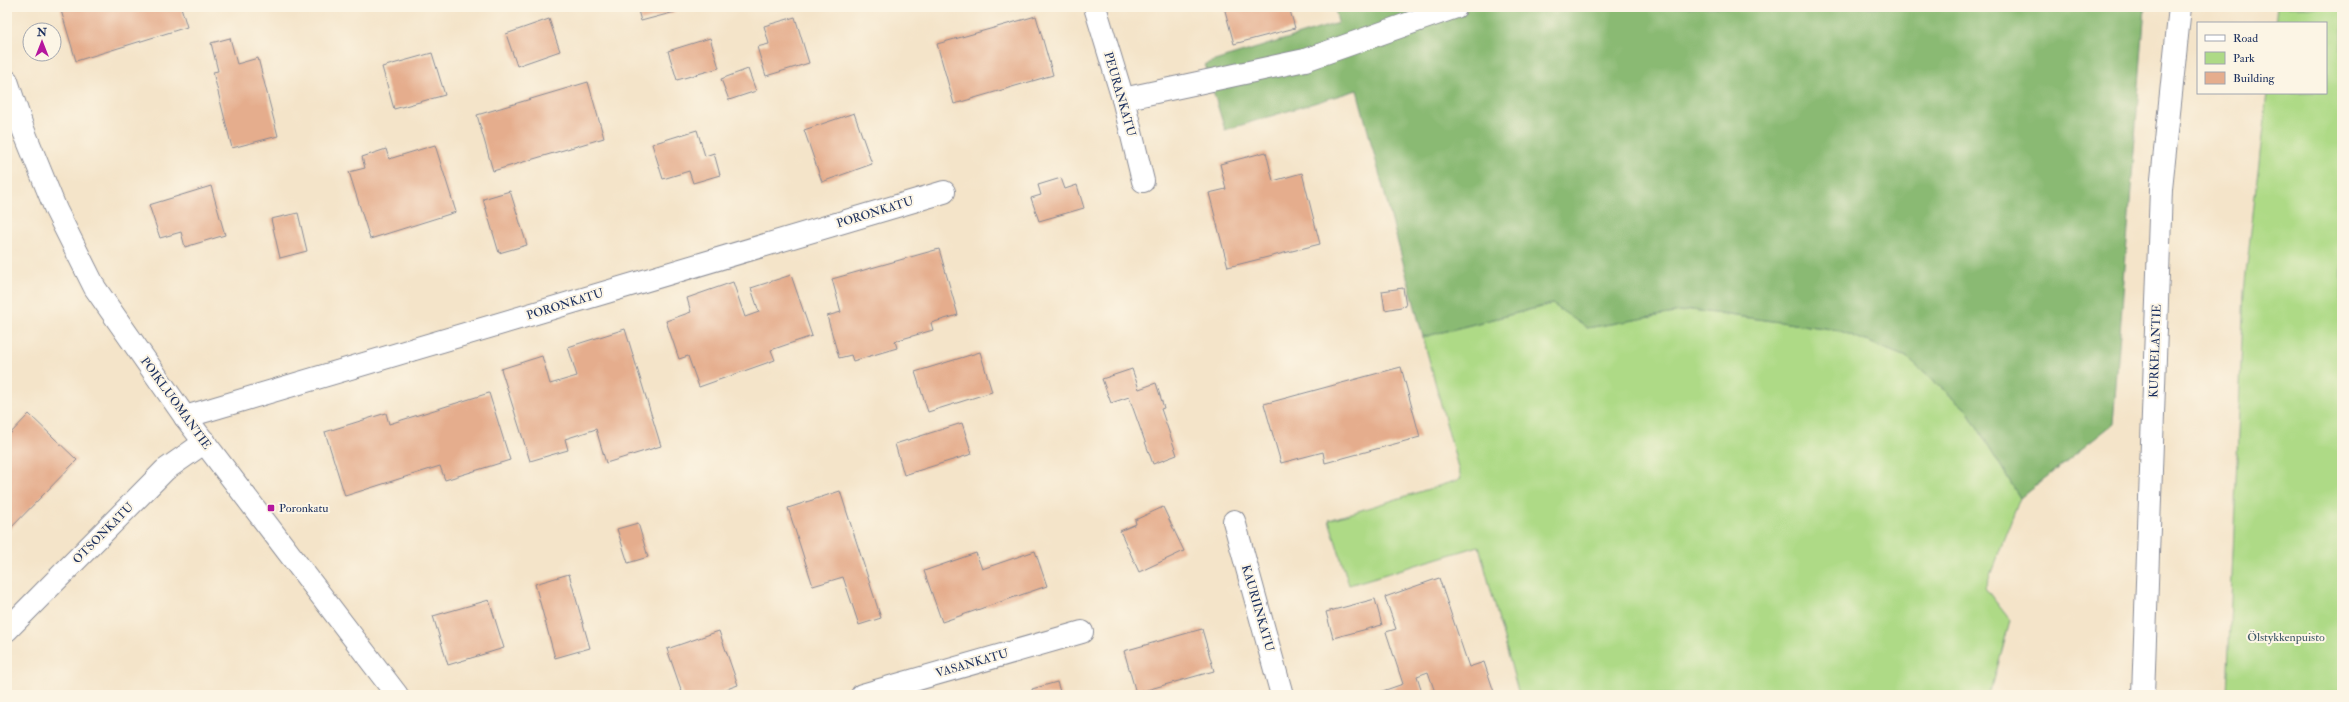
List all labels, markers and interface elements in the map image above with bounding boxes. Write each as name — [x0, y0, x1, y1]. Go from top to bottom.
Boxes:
north arrow — [22, 22, 62, 62]
legend — [2197, 22, 2327, 94]
text: N — [36, 26, 48, 39]
text: Road — [2233, 31, 2258, 46]
street label: PEURANKATU — [1100, 50, 1139, 138]
text: Park — [2233, 51, 2255, 66]
text: Building — [2233, 71, 2276, 86]
street label: PORONKATU — [835, 194, 916, 231]
street label: PORONKATU — [525, 286, 606, 323]
street label: KURKELANTIE — [2146, 304, 2165, 398]
street label: POIKLUOMANTIE — [137, 354, 214, 453]
street label: OTSONKATU — [70, 500, 137, 567]
place label: Poronkatu — [279, 501, 329, 516]
marker: Poronkatu — [266, 503, 276, 513]
street label: KAURIINKATU — [1238, 563, 1277, 653]
park label: Ölstykkenpuisto — [2247, 630, 2325, 645]
street label: VASANKATU — [934, 646, 1010, 681]

